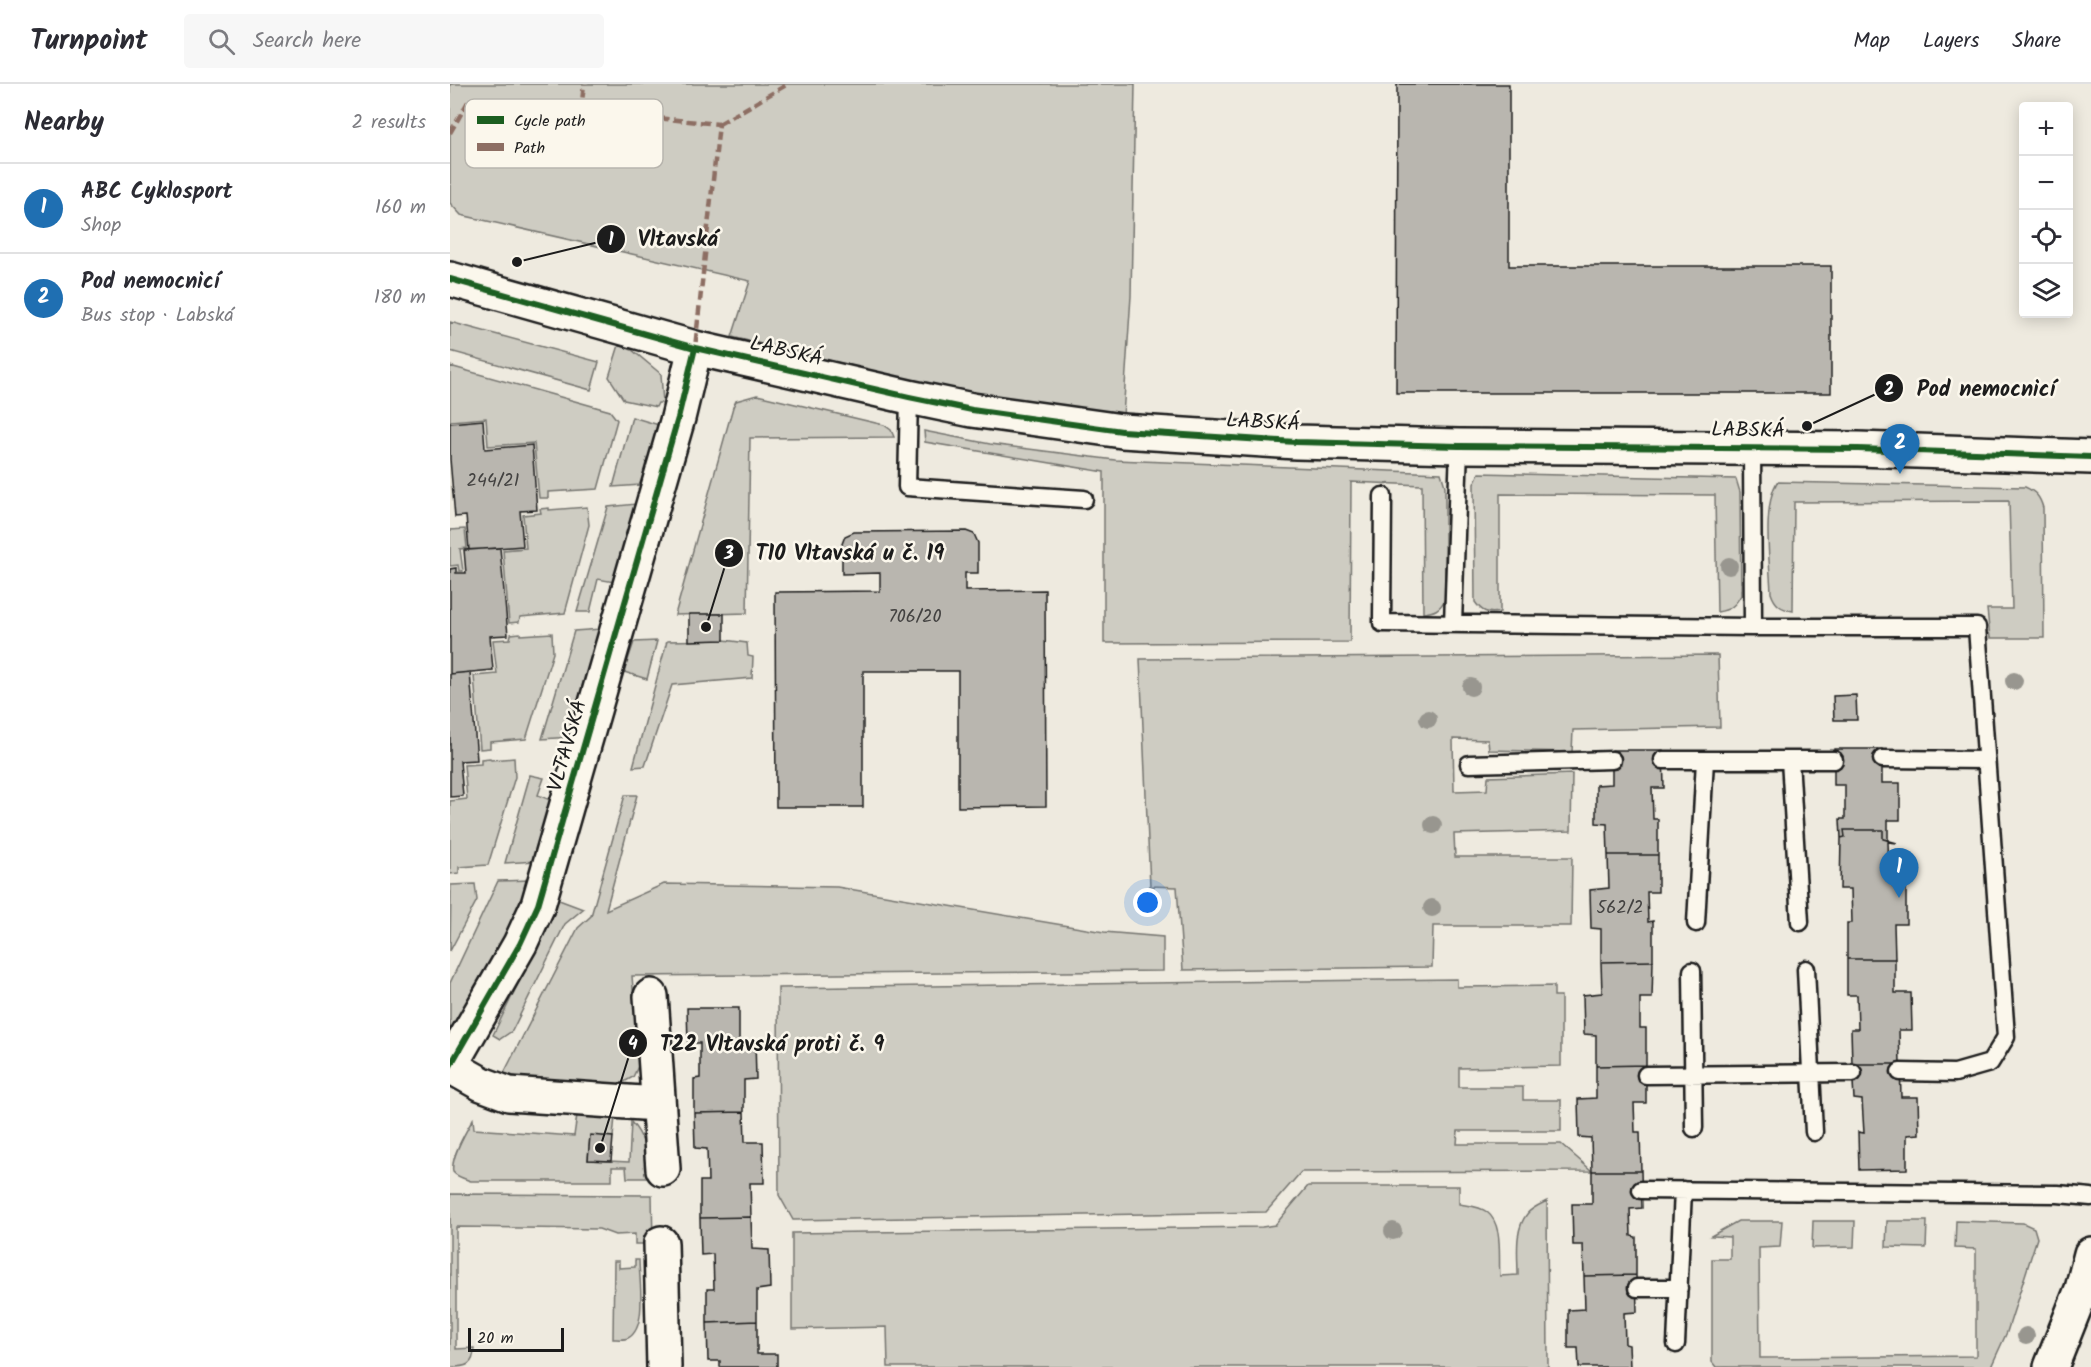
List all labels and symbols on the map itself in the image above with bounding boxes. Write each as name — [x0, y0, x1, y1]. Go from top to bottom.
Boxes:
legend — [465, 99, 663, 168]
text: Cycle path — [514, 109, 586, 134]
text: Path — [514, 136, 545, 161]
callout: Vltavská — [596, 219, 731, 259]
text: Vltavská — [638, 223, 721, 258]
text: 1 — [608, 226, 614, 255]
street label: LABSKÁ — [746, 328, 826, 376]
callout: Pod nemocnicí — [1874, 368, 2067, 408]
text: Pod nemocnicí — [1917, 373, 2060, 408]
text: 2 — [1884, 376, 1894, 405]
street label: LABSKÁ — [1225, 405, 1301, 441]
street label: LABSKÁ — [1711, 414, 1785, 448]
pin: 2 — [1880, 424, 1920, 474]
house number: 244/21 — [467, 467, 519, 496]
callout: T10 Vltavská u č. 19 — [714, 533, 957, 573]
text: T10 Vltavská u č. 19 — [756, 537, 944, 572]
text: 3 — [723, 540, 734, 569]
house number: 706/20 — [888, 603, 942, 632]
street label: VLTAVSKÁ — [539, 696, 597, 796]
pin: 1 — [1880, 848, 1918, 898]
your location — [1133, 888, 1162, 917]
house number: 562/2 — [1597, 894, 1643, 923]
callout: T22 Vltavská proti č. 9 — [618, 1023, 896, 1063]
text: T22 Vltavská proti č. 9 — [660, 1028, 884, 1063]
text: 4 — [628, 1030, 638, 1059]
scale bar — [468, 1325, 564, 1352]

